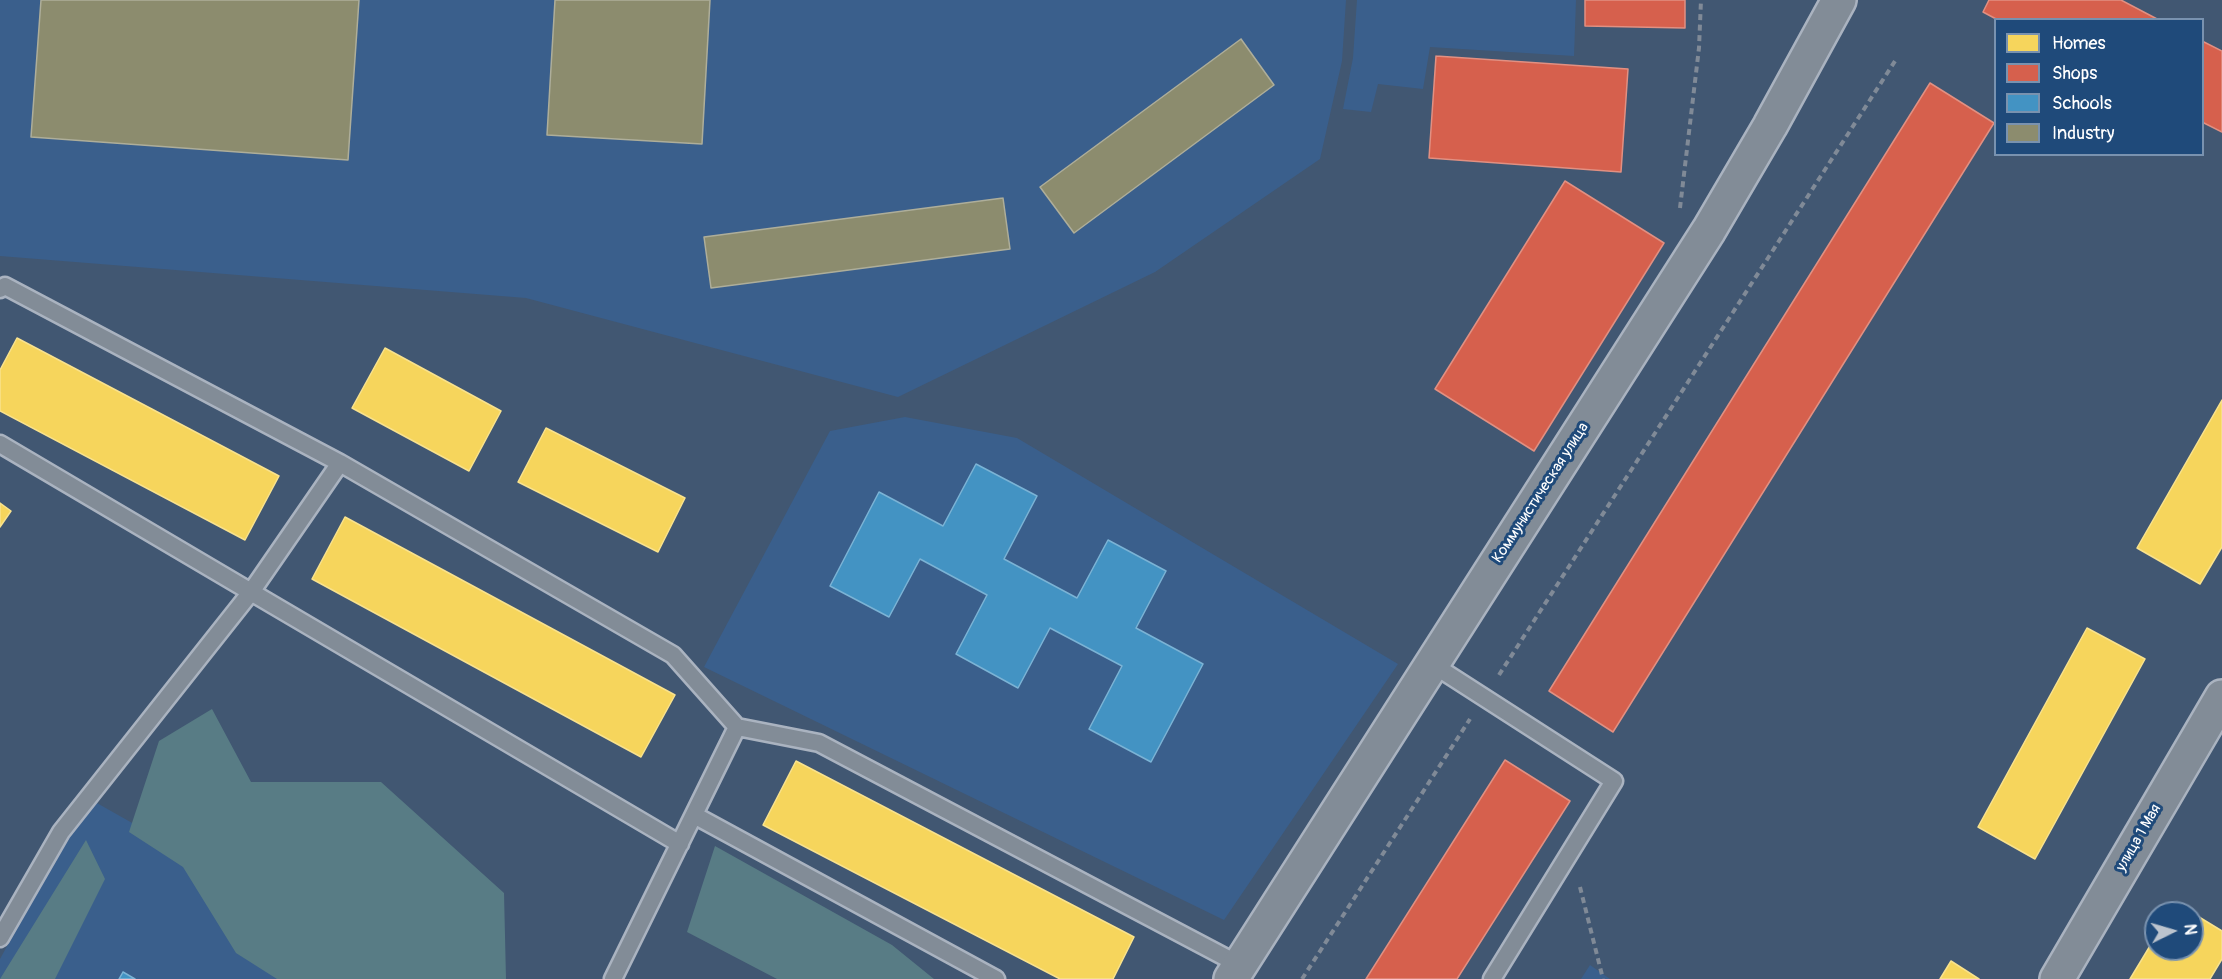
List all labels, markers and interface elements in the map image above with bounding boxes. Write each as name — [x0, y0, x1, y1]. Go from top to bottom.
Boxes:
legend — [1994, 18, 2204, 156]
text: Homes — [2052, 32, 2105, 55]
text: Shops — [2052, 62, 2097, 85]
text: Schools — [2052, 92, 2112, 115]
text: Industry — [2052, 122, 2115, 145]
street label: Коммунистическая улица — [1489, 420, 1593, 566]
street label: улица 1 Мая — [2113, 801, 2165, 875]
north arrow — [2144, 901, 2204, 961]
text: N — [2180, 923, 2200, 936]

